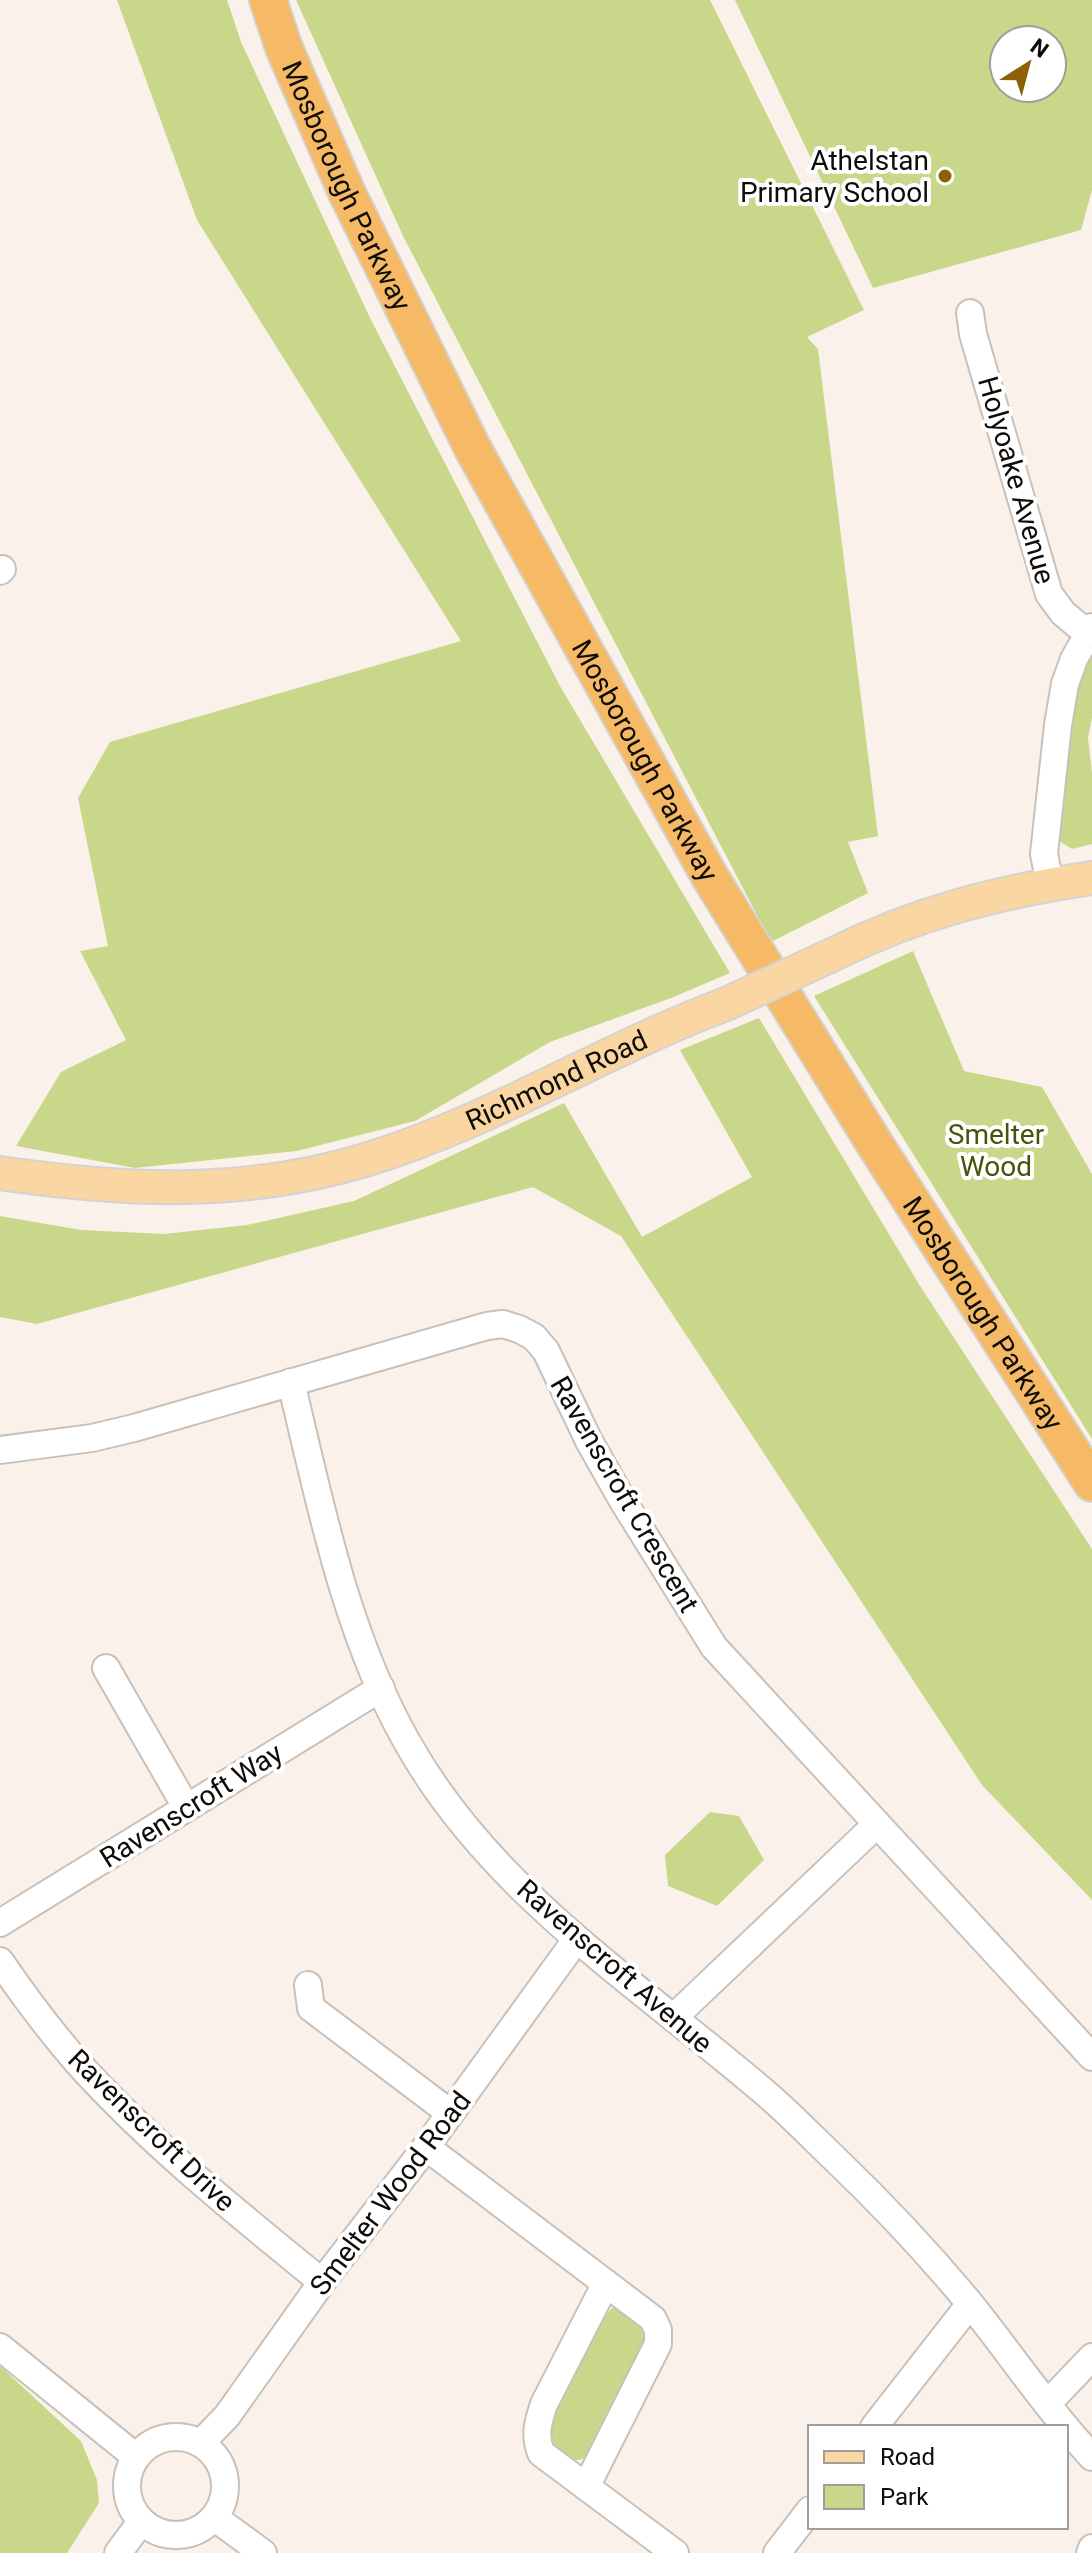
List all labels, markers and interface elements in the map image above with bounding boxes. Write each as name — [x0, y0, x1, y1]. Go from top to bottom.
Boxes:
north arrow — [988, 24, 1068, 104]
text: N — [1026, 34, 1053, 63]
street label: Mosborough Parkway — [275, 56, 418, 316]
place label: Athelstan Primary School — [740, 144, 929, 209]
marker: Athelstan Primary School — [936, 167, 954, 185]
street label: Holyoake Avenue — [971, 373, 1062, 588]
street label: Mosborough Parkway — [565, 634, 725, 887]
street label: Richmond Road — [461, 1023, 653, 1137]
park label: Smelter Wood — [948, 1118, 1045, 1183]
street label: Mosborough Parkway — [896, 1190, 1070, 1437]
street label: Ravenscroft Crescent — [544, 1370, 706, 1618]
street label: Ravenscroft Way — [94, 1736, 289, 1875]
street label: Ravenscroft Avenue — [510, 1873, 719, 2060]
street label: Ravenscroft Drive — [61, 2042, 242, 2218]
street label: Smelter Wood Road — [303, 2085, 478, 2302]
legend — [808, 2425, 1068, 2529]
text: Road — [880, 2443, 935, 2471]
text: Park — [880, 2483, 929, 2511]

